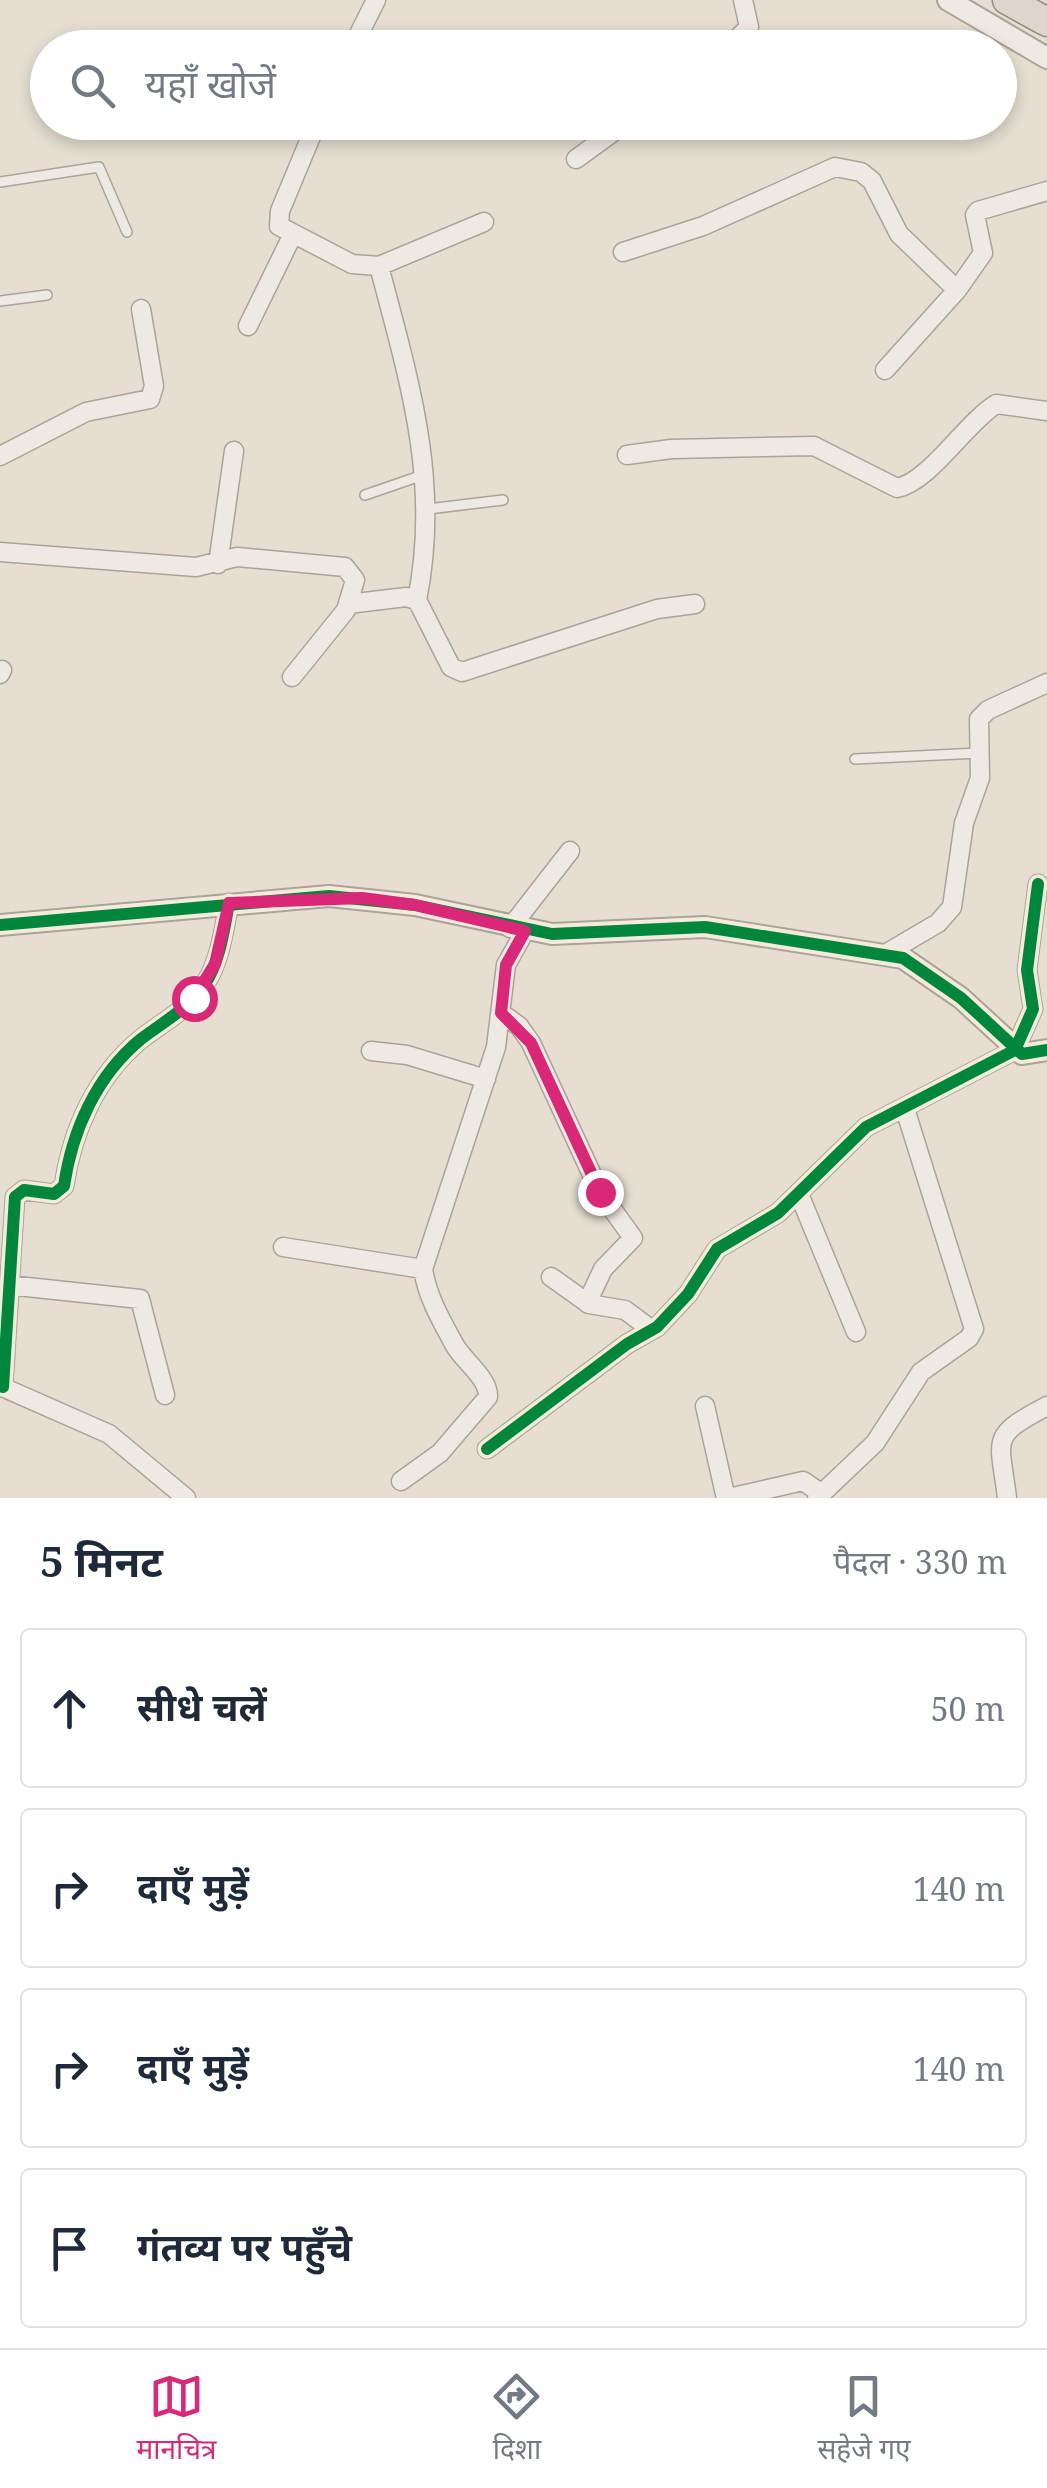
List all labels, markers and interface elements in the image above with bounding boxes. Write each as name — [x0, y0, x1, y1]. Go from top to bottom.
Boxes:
search box — [30, 30, 1017, 140]
text: यहाँ खोजें — [145, 57, 276, 109]
icon: search — [65, 58, 120, 113]
route start — [172, 976, 218, 1022]
route end — [578, 1170, 624, 1216]
text: 5 मिनट — [40, 1532, 163, 1589]
text: पैदल · 330 m — [833, 1540, 1007, 1583]
text: सीधे चलें — [137, 1680, 267, 1732]
icon: ahead — [42, 1681, 97, 1736]
text: 50 m — [931, 1687, 1005, 1730]
text: दाएँ मुड़ें — [137, 1860, 249, 1912]
icon: right — [42, 1861, 97, 1916]
text: 140 m — [913, 1867, 1005, 1910]
text: दाएँ मुड़ें — [137, 2040, 249, 2092]
icon: right — [42, 2041, 97, 2096]
text: 140 m — [913, 2047, 1005, 2090]
text: गंतव्य पर पहुँचे — [137, 2220, 352, 2272]
icon: arrive — [42, 2221, 97, 2276]
tab: मानचित्र — [136, 2369, 217, 2470]
tab: दिशा — [489, 2369, 544, 2470]
tab: सहेजे गए — [817, 2369, 911, 2470]

